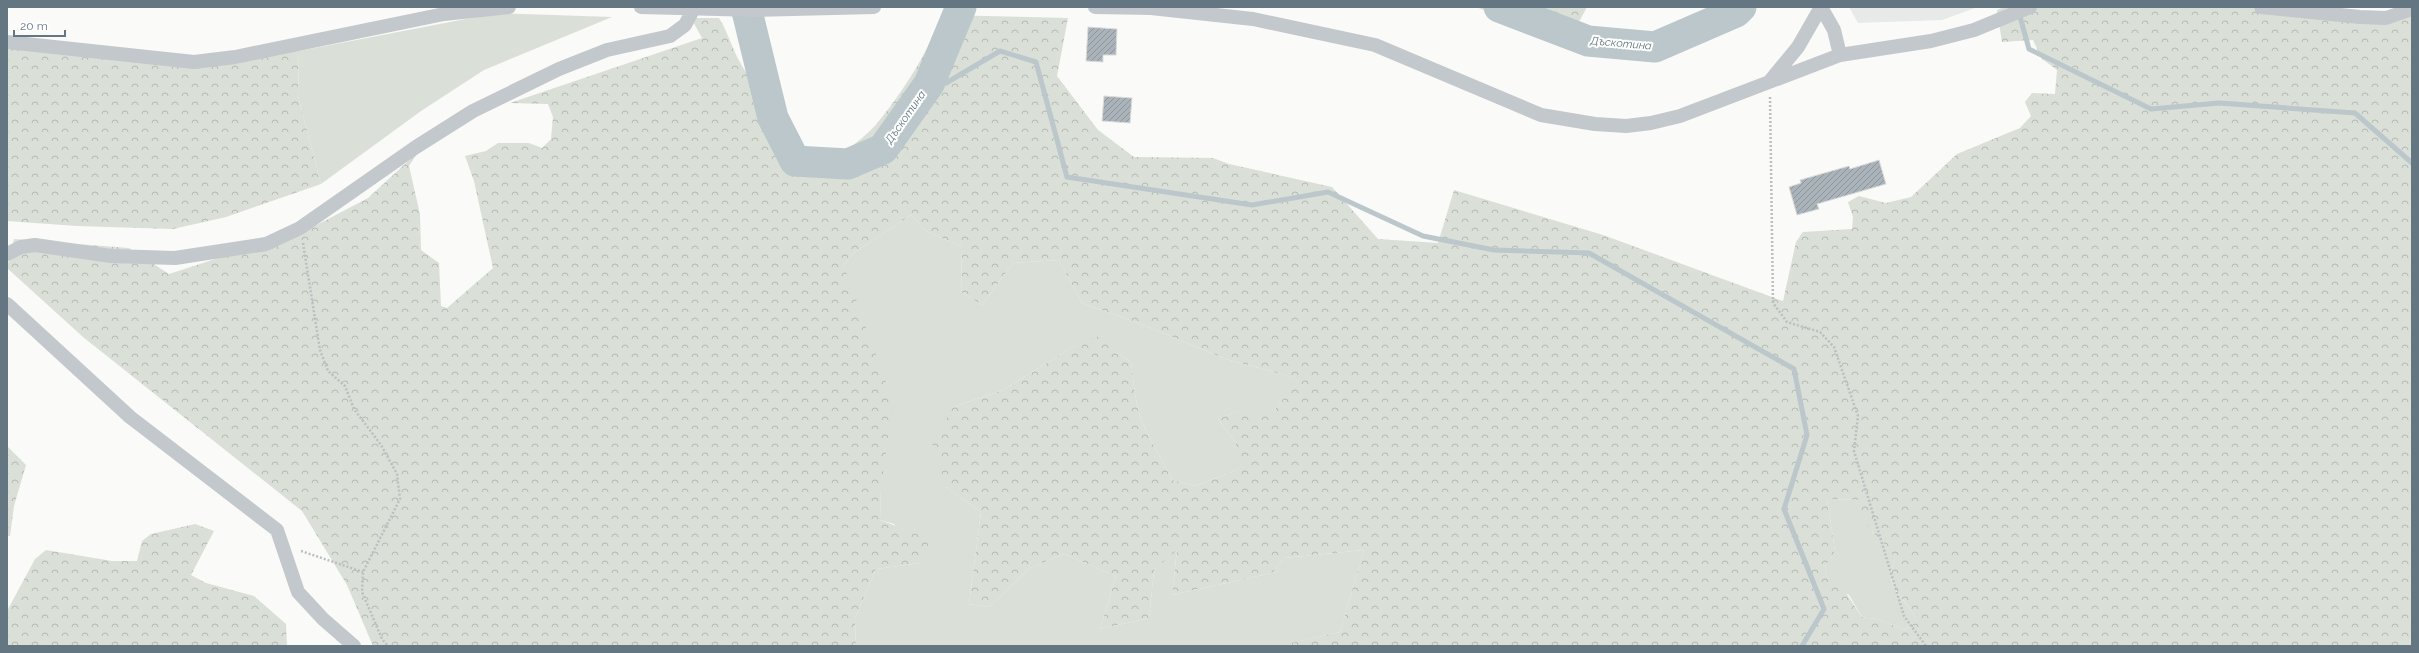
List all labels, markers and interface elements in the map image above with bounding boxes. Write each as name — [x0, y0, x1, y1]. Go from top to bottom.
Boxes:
scale bar — [14, 12, 65, 38]
text: 20 m — [20, 19, 48, 33]
water label: Дъскотина — [1589, 34, 1653, 53]
water label: Дъскотина — [882, 88, 929, 147]

